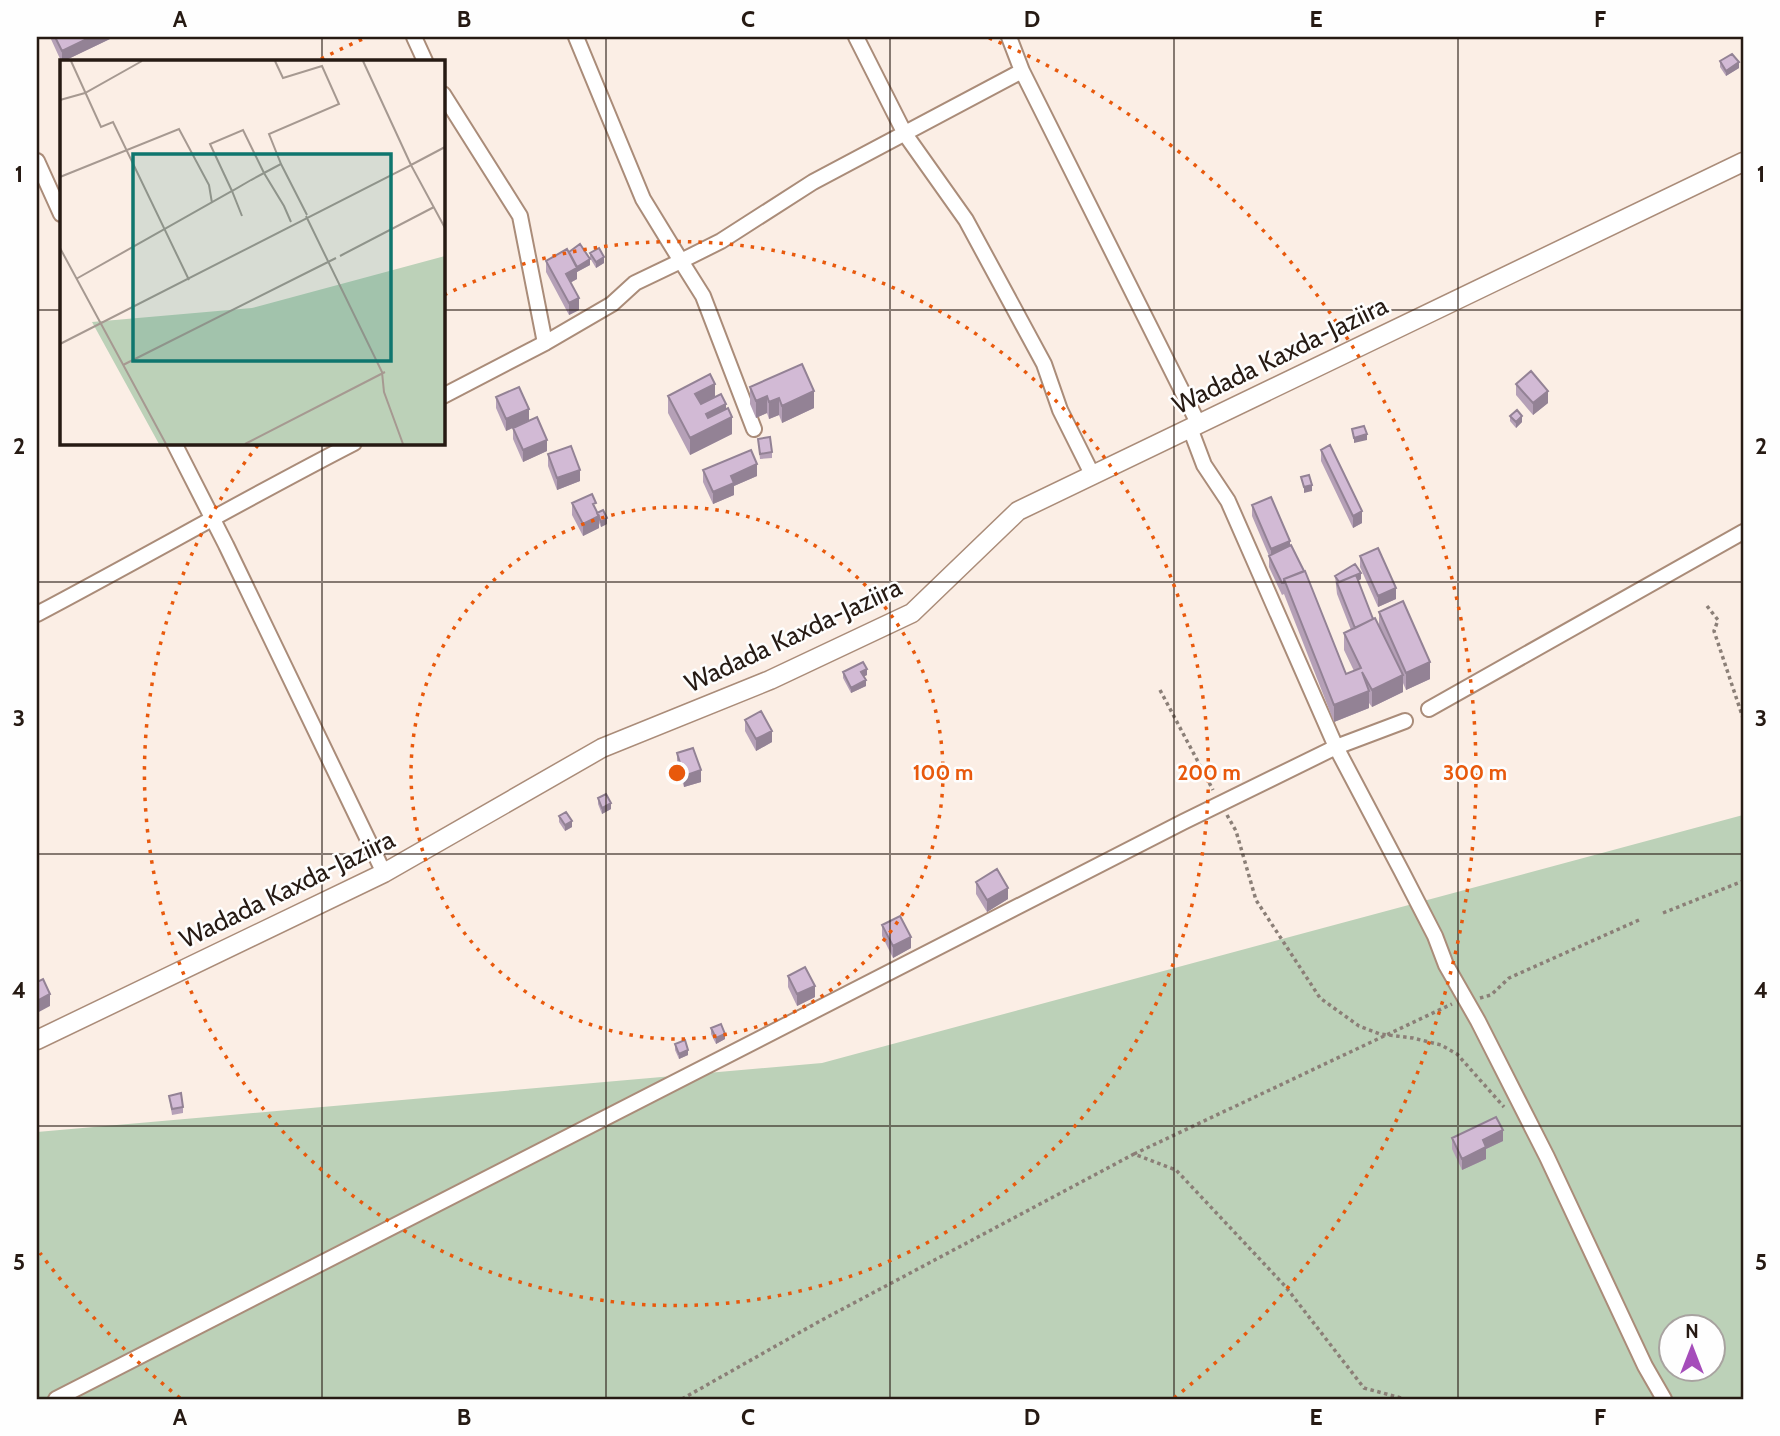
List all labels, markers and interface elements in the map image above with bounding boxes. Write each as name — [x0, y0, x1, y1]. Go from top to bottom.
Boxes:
text: A — [173, 5, 188, 33]
text: B — [457, 5, 471, 33]
text: C — [741, 5, 755, 33]
text: D — [1024, 5, 1040, 33]
text: E — [1309, 5, 1323, 33]
text: F — [1594, 5, 1606, 33]
inset map — [60, 60, 444, 444]
text: 1 — [15, 160, 23, 188]
text: 1 — [1757, 160, 1765, 188]
street label: Wadada Kaxda-Jaziira — [1167, 289, 1393, 421]
text: 2 — [13, 432, 25, 460]
text: 2 — [1755, 432, 1767, 460]
street label: Wadada Kaxda-Jaziira — [680, 571, 907, 699]
text: 3 — [13, 704, 25, 732]
text: 3 — [1755, 704, 1767, 732]
text: 100 m — [913, 760, 973, 785]
text: 200 m — [1177, 760, 1241, 785]
text: 300 m — [1443, 760, 1507, 785]
centre of rings — [665, 761, 689, 785]
street label: Wadada Kaxda-Jaziira — [174, 823, 400, 955]
text: 4 — [12, 976, 26, 1004]
text: 4 — [1754, 976, 1768, 1004]
text: 5 — [13, 1248, 25, 1276]
text: 5 — [1755, 1248, 1767, 1276]
north arrow — [1658, 1314, 1728, 1384]
text: N — [1685, 1320, 1699, 1343]
text: A — [173, 1403, 188, 1431]
text: B — [457, 1403, 471, 1431]
text: C — [741, 1403, 755, 1431]
text: D — [1024, 1403, 1040, 1431]
text: E — [1309, 1403, 1323, 1431]
text: F — [1594, 1403, 1606, 1431]

